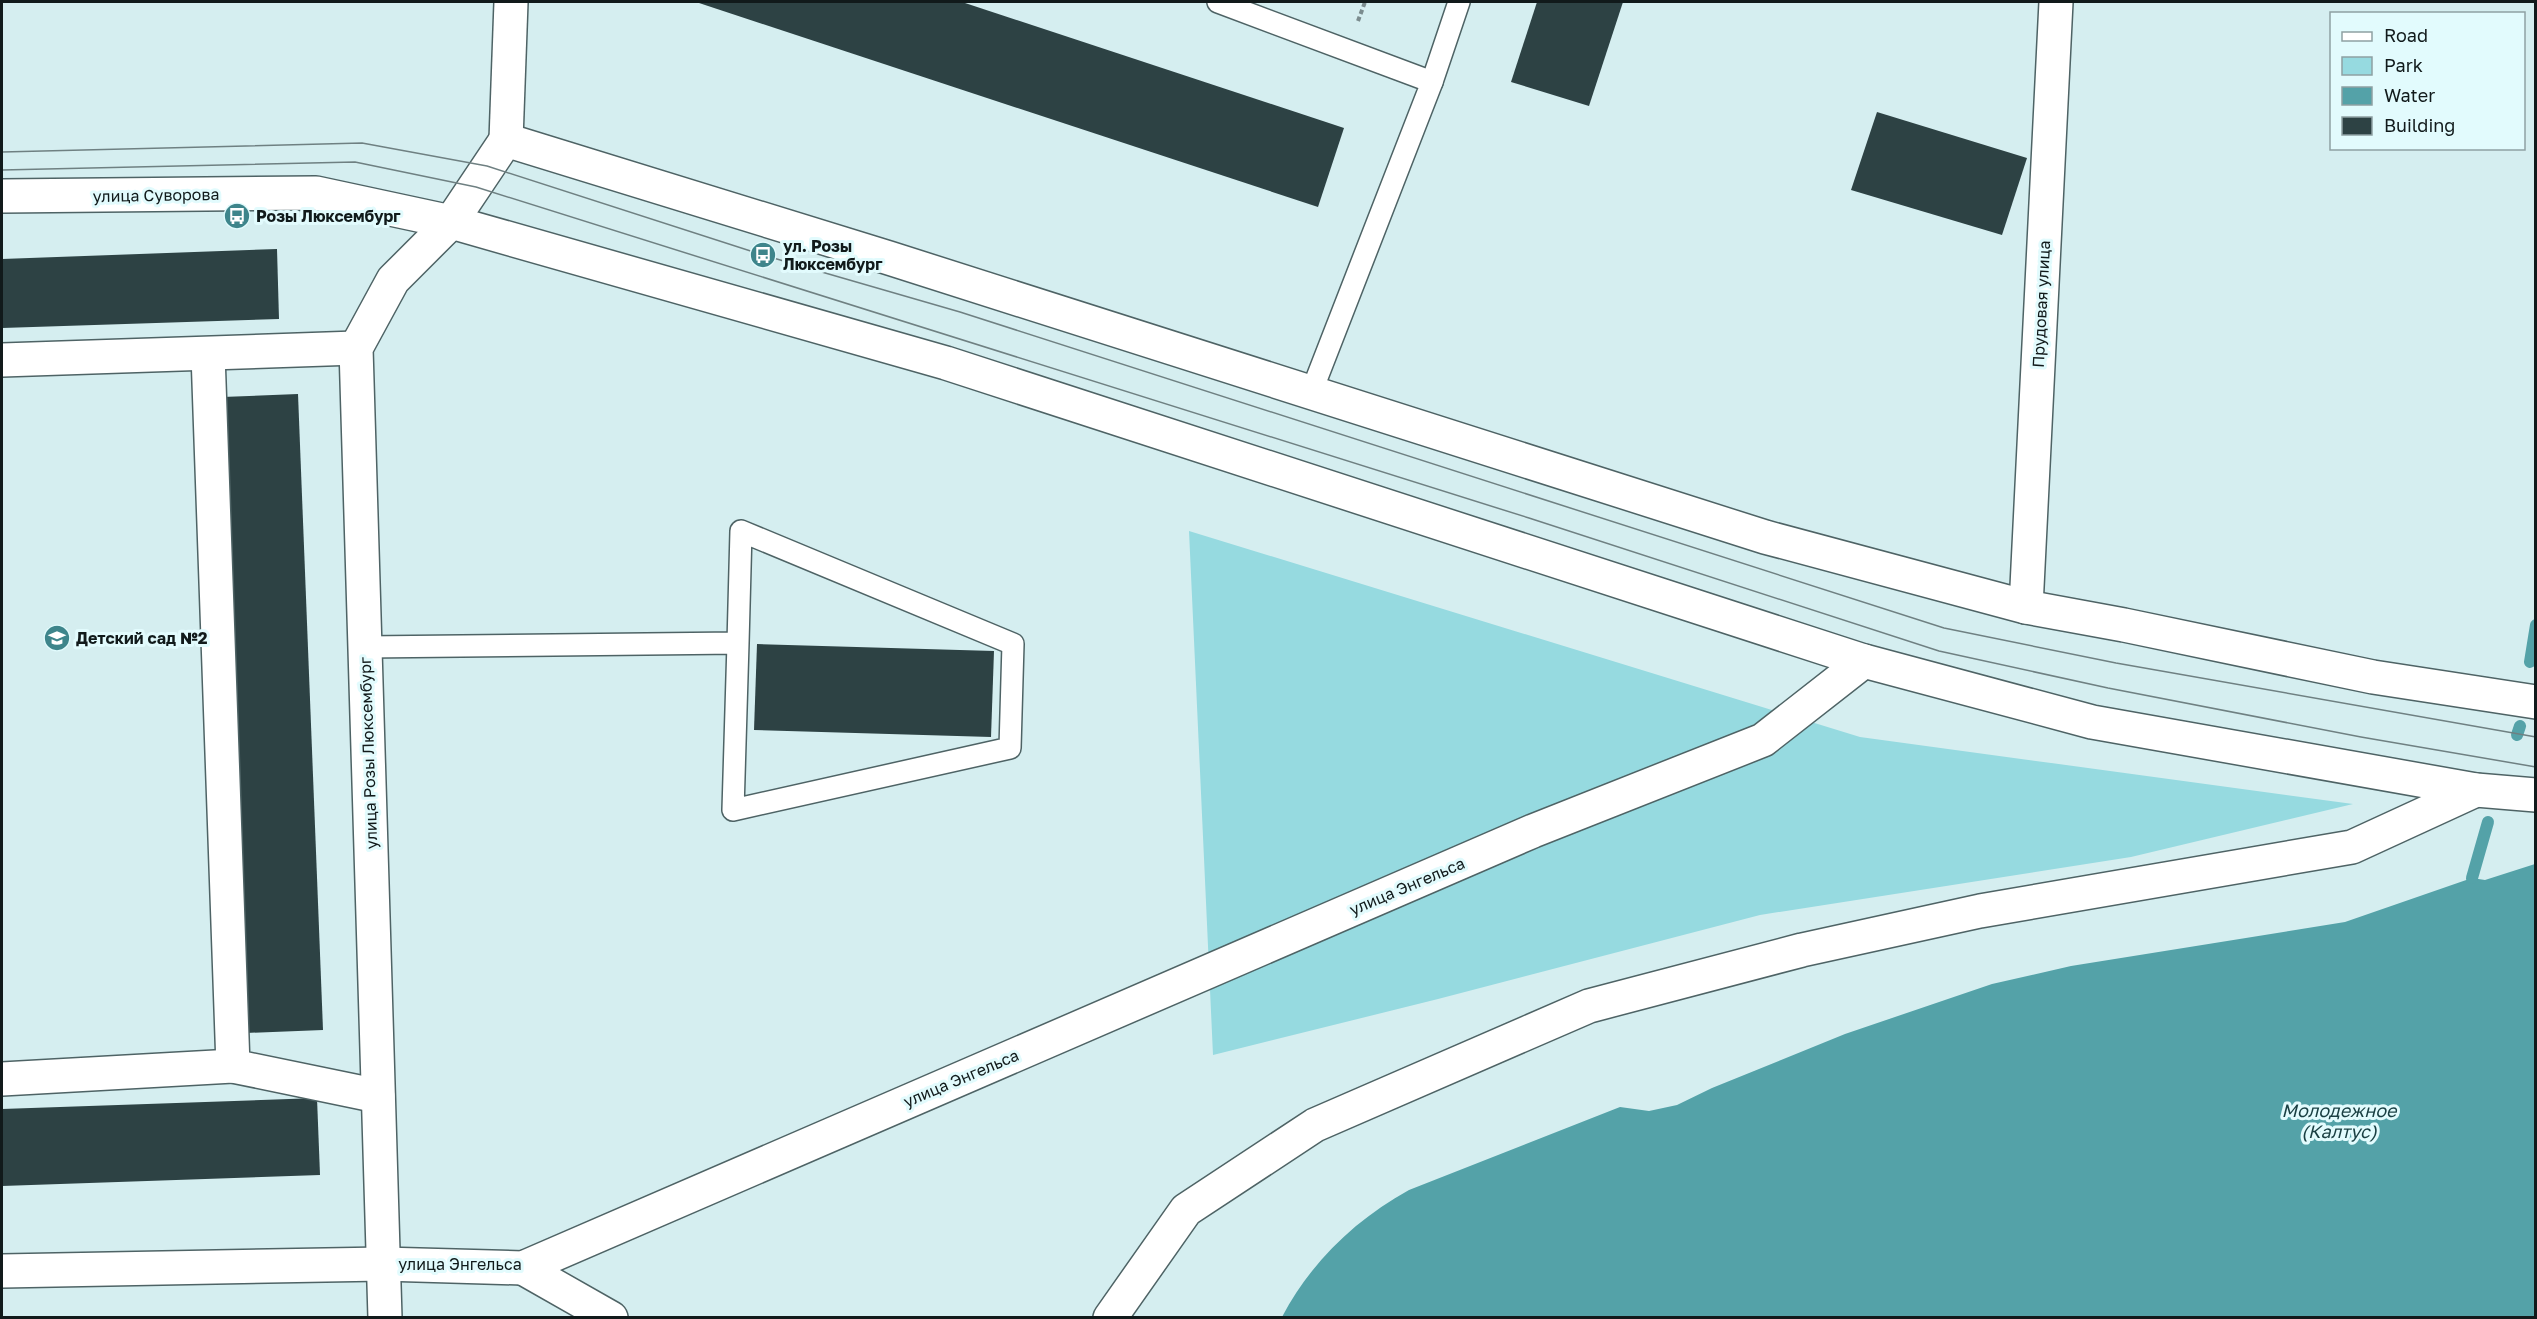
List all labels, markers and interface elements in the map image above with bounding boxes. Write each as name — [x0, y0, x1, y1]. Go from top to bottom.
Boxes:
legend — [2330, 12, 2525, 150]
text: Road — [2384, 24, 2428, 46]
text: Park — [2384, 54, 2423, 76]
text: Water — [2384, 84, 2435, 106]
text: Building — [2384, 114, 2455, 136]
street label: улица Суворова — [92, 184, 220, 206]
bus stop icon: Розы Люксембург — [222, 201, 252, 231]
place label: Розы Люксембург — [256, 206, 401, 226]
place label: ул. Розы Люксембург — [783, 236, 883, 274]
bus stop icon: ул. Розы Люксембург — [748, 240, 778, 270]
street label: Прудовая улица — [2028, 240, 2054, 368]
school or university icon: Детский сад №2 — [42, 623, 72, 653]
place label: Детский сад №2 — [76, 628, 208, 648]
street label: улица Розы Люксембург — [355, 656, 381, 850]
street label: улица Энгельса — [1346, 853, 1468, 919]
street label: улица Энгельса — [900, 1045, 1022, 1111]
water label: Молодежное (Калтус) — [2282, 1099, 2398, 1142]
street label: улица Энгельса — [398, 1254, 522, 1274]

